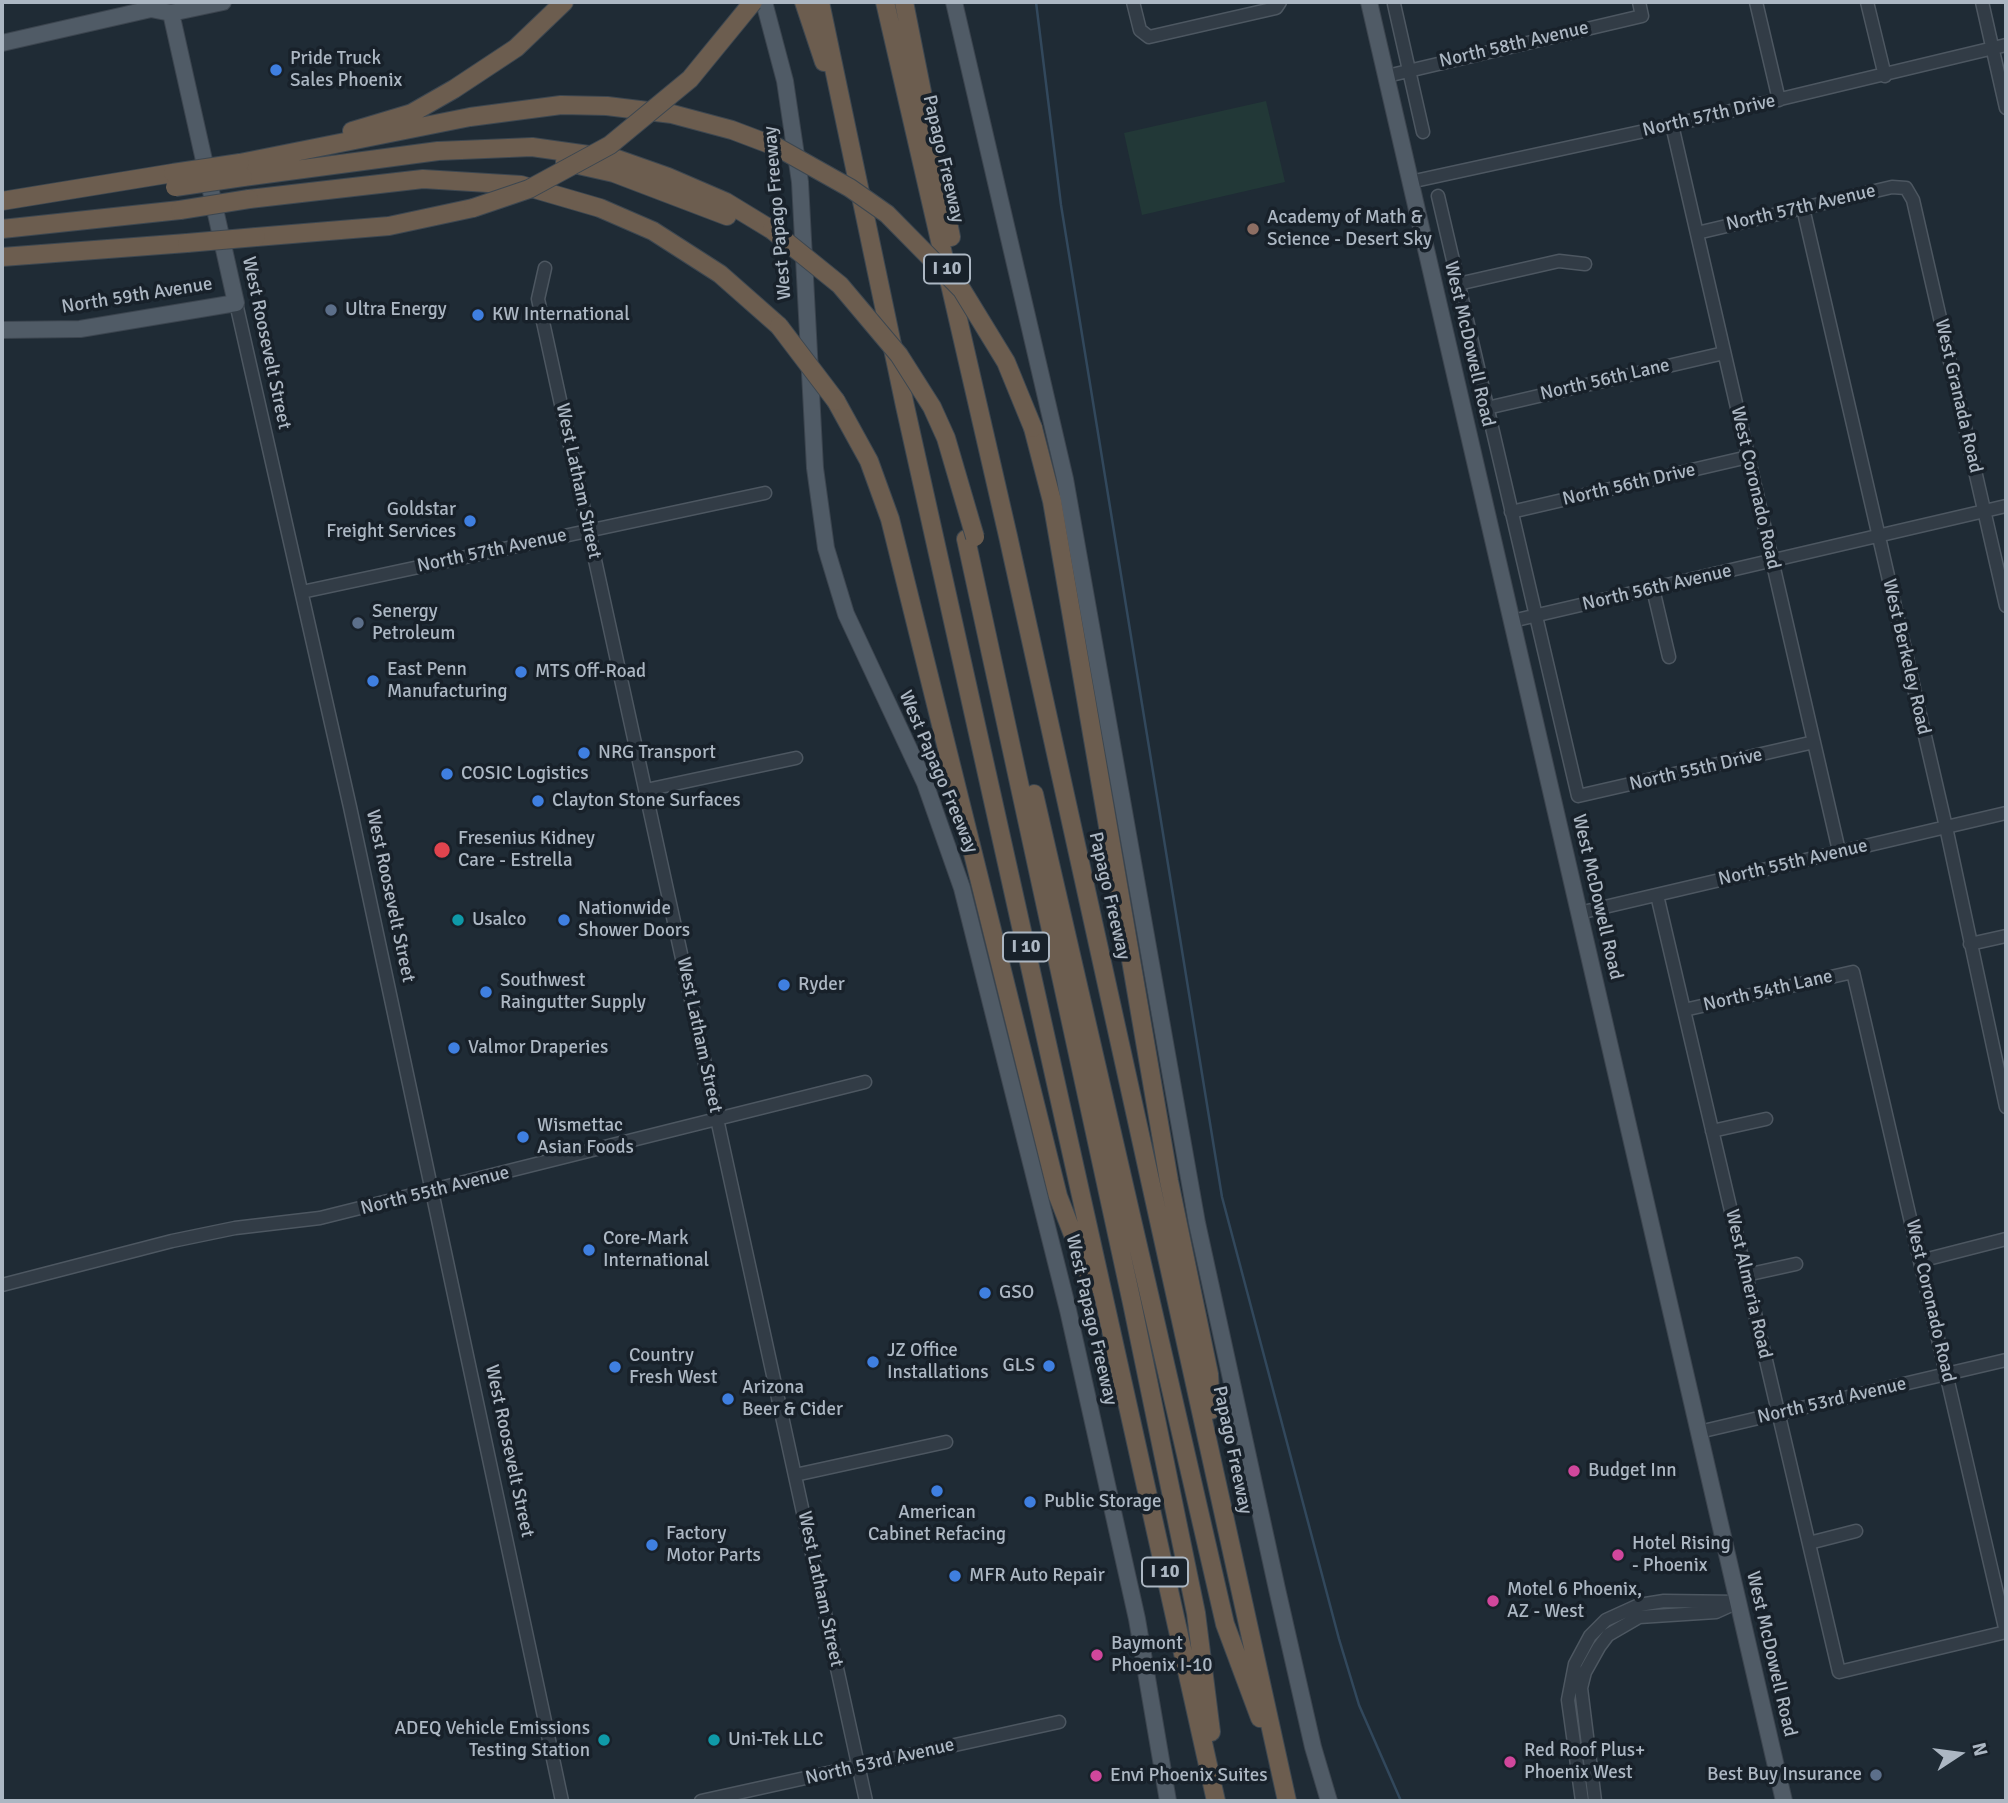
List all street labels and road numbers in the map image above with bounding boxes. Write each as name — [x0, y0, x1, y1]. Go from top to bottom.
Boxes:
street label: North 58th Avenue — [1437, 17, 1591, 73]
street label: North 57th Drive — [1640, 90, 1778, 142]
street label: Papago Freeway — [917, 93, 969, 225]
street label: West Papago Freeway — [759, 125, 797, 301]
street label: North 57th Avenue — [1724, 180, 1878, 236]
street label: West Roosevelt Street — [237, 255, 295, 431]
road number: I 10 — [924, 255, 970, 284]
street label: West McDowell Road — [1439, 259, 1499, 429]
street label: North 59th Avenue — [60, 273, 214, 319]
street label: West Granada Road — [1929, 317, 1987, 475]
street label: North 56th Lane — [1538, 354, 1672, 406]
street label: West Latham Street — [550, 401, 606, 561]
street label: West Coronado Road — [1725, 404, 1785, 572]
street label: North 56th Drive — [1560, 459, 1698, 511]
street label: North 57th Avenue — [415, 524, 569, 578]
street label: North 56th Avenue — [1580, 560, 1734, 616]
street label: West Berkeley Road — [1877, 577, 1935, 737]
street label: West Papago Freeway — [893, 687, 983, 857]
street label: North 55th Drive — [1627, 744, 1765, 796]
street label: West Roosevelt Street — [361, 808, 419, 984]
street label: West McDowell Road — [1567, 812, 1627, 982]
street label: Papago Freeway — [1083, 830, 1135, 962]
street label: North 55th Avenue — [1716, 835, 1870, 891]
road number: I 10 — [1003, 932, 1049, 962]
street label: West Latham Street — [671, 955, 727, 1115]
street label: North 54th Lane — [1701, 965, 1835, 1017]
street label: North 55th Avenue — [358, 1161, 512, 1221]
street label: West Almeria Road — [1720, 1207, 1776, 1361]
street label: West Coronado Road — [1900, 1217, 1960, 1385]
street label: West Papago Freeway — [1060, 1232, 1122, 1408]
street label: West Roosevelt Street — [480, 1363, 538, 1539]
street label: North 53rd Avenue — [1755, 1373, 1909, 1429]
street label: Papago Freeway — [1207, 1384, 1257, 1516]
street label: West Latham Street — [792, 1509, 848, 1669]
road number: I 10 — [1142, 1558, 1188, 1587]
street label: West McDowell Road — [1741, 1569, 1801, 1739]
street label: North 53rd Avenue — [803, 1734, 957, 1790]

